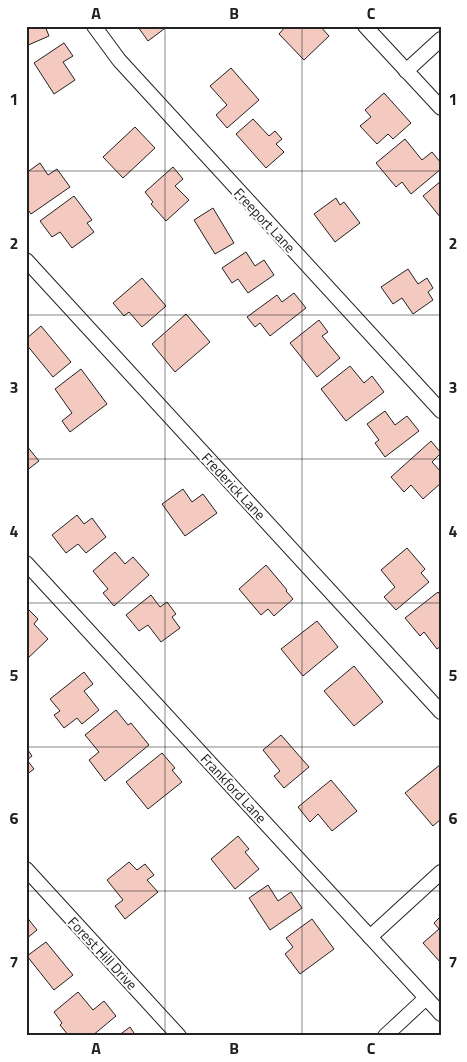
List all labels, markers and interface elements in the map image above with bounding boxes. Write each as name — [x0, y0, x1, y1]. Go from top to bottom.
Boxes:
text: A — [91, 1, 101, 25]
text: B — [229, 1, 239, 25]
text: C — [367, 1, 376, 25]
text: 1 — [10, 87, 18, 111]
text: 1 — [449, 87, 457, 111]
street label: Freeport Lane — [229, 183, 301, 257]
text: 2 — [10, 231, 18, 255]
text: 2 — [449, 231, 457, 255]
text: 3 — [10, 375, 18, 399]
text: 3 — [449, 375, 457, 399]
street label: Frederick Lane — [197, 448, 271, 524]
text: 4 — [10, 519, 19, 543]
text: 4 — [449, 519, 458, 543]
text: 5 — [10, 663, 19, 687]
text: 5 — [449, 663, 458, 687]
street label: Frankford Lane — [196, 748, 272, 828]
text: 6 — [10, 806, 19, 830]
text: 6 — [449, 806, 458, 830]
street label: Forest Hill Drive — [63, 912, 143, 994]
text: 7 — [10, 950, 18, 974]
text: 7 — [449, 950, 457, 974]
text: A — [91, 1036, 101, 1060]
text: B — [229, 1036, 239, 1060]
text: C — [367, 1036, 376, 1060]

